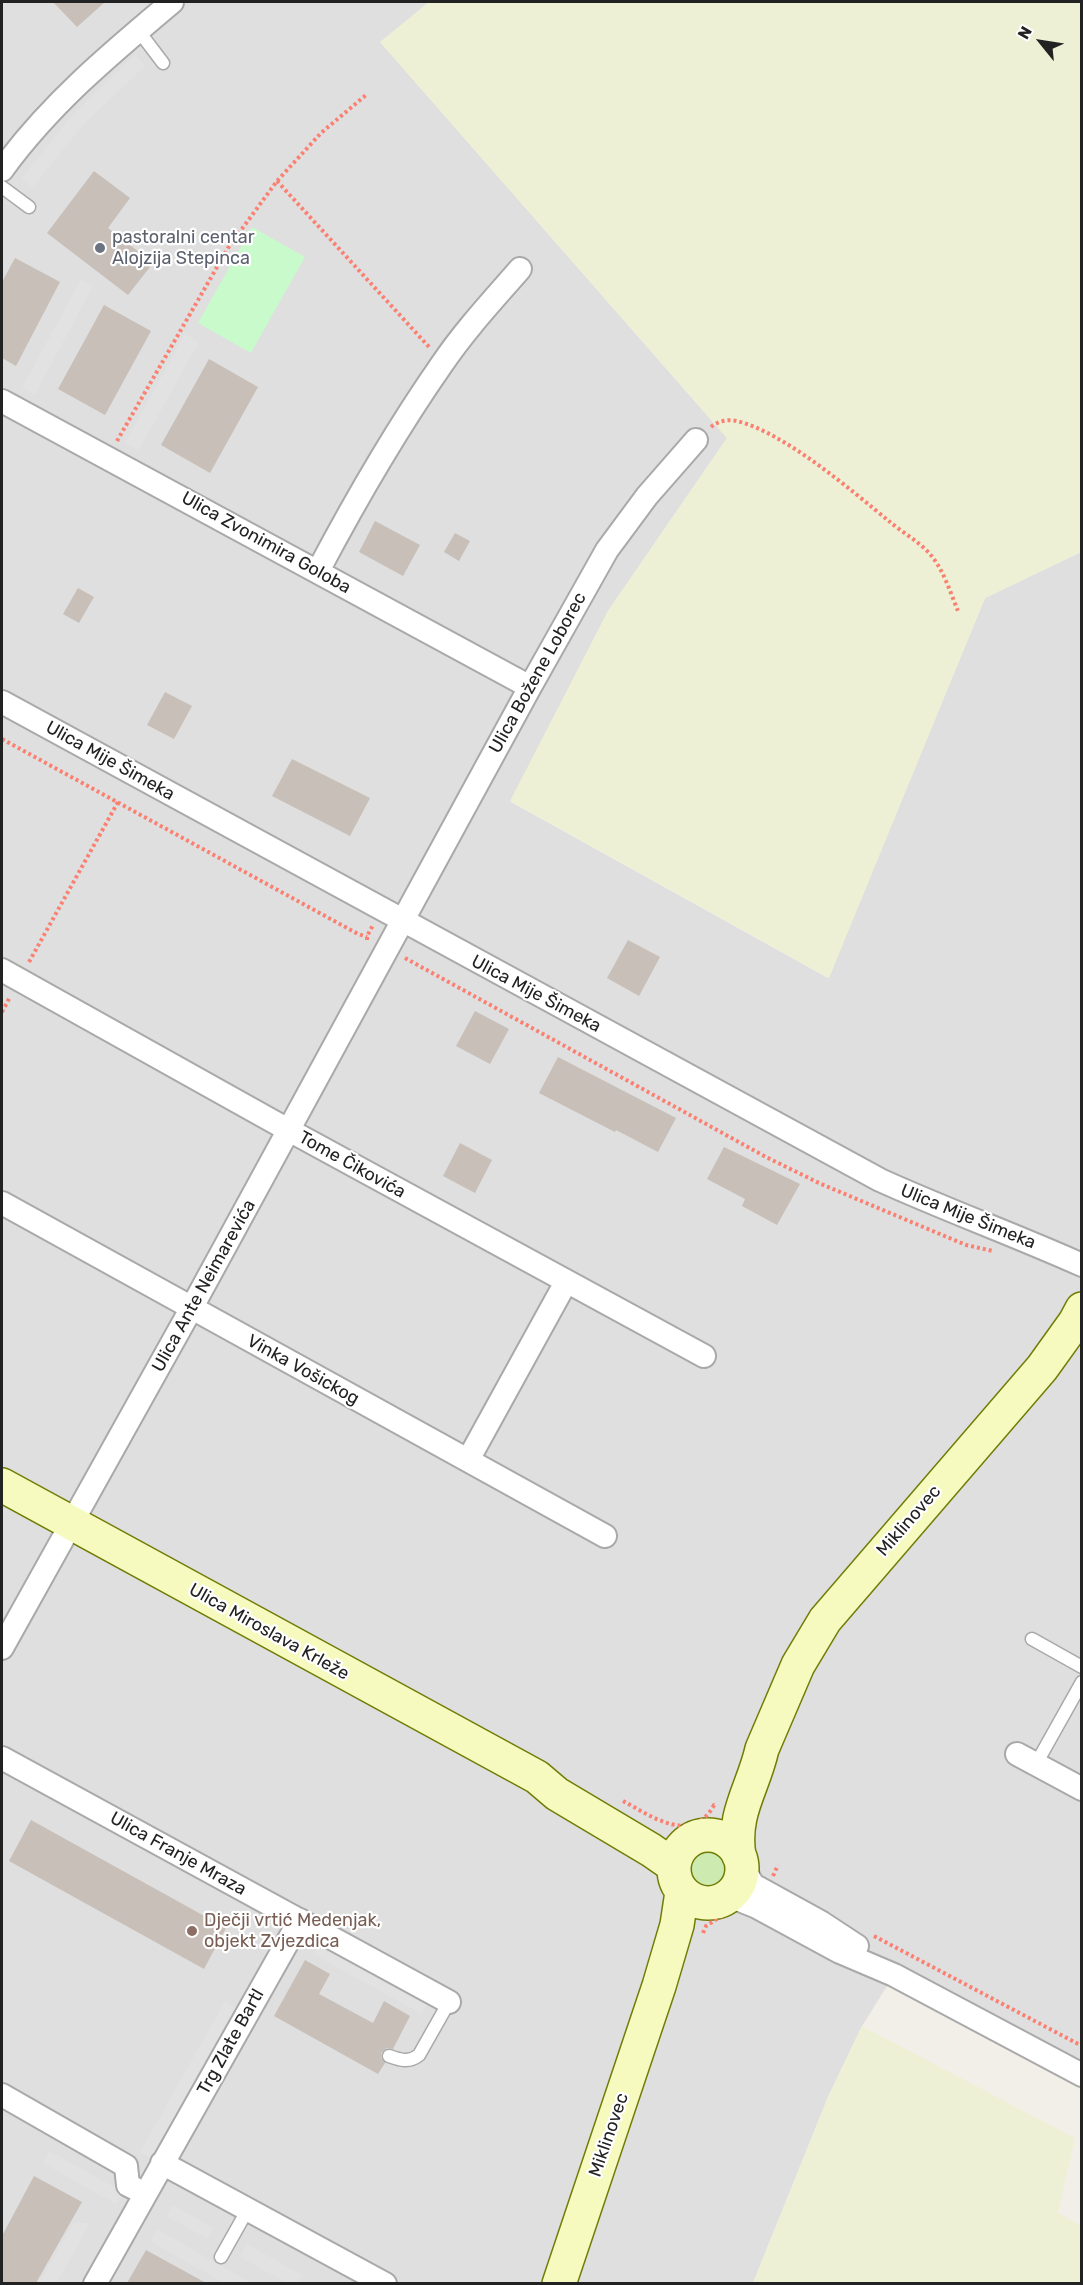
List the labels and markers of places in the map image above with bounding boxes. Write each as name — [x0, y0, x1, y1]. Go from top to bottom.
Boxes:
place label: pastoralni centar Alojzija Stepinca — [112, 227, 254, 270]
marker: pastoralni centar Alojzija Stepinca — [93, 241, 107, 255]
place label: Dječji vrtić Medenjak, objekt Zvjezdica — [204, 1910, 381, 1952]
marker: Dječji vrtić Medenjak, objekt Zvjezdica — [185, 1924, 199, 1938]

